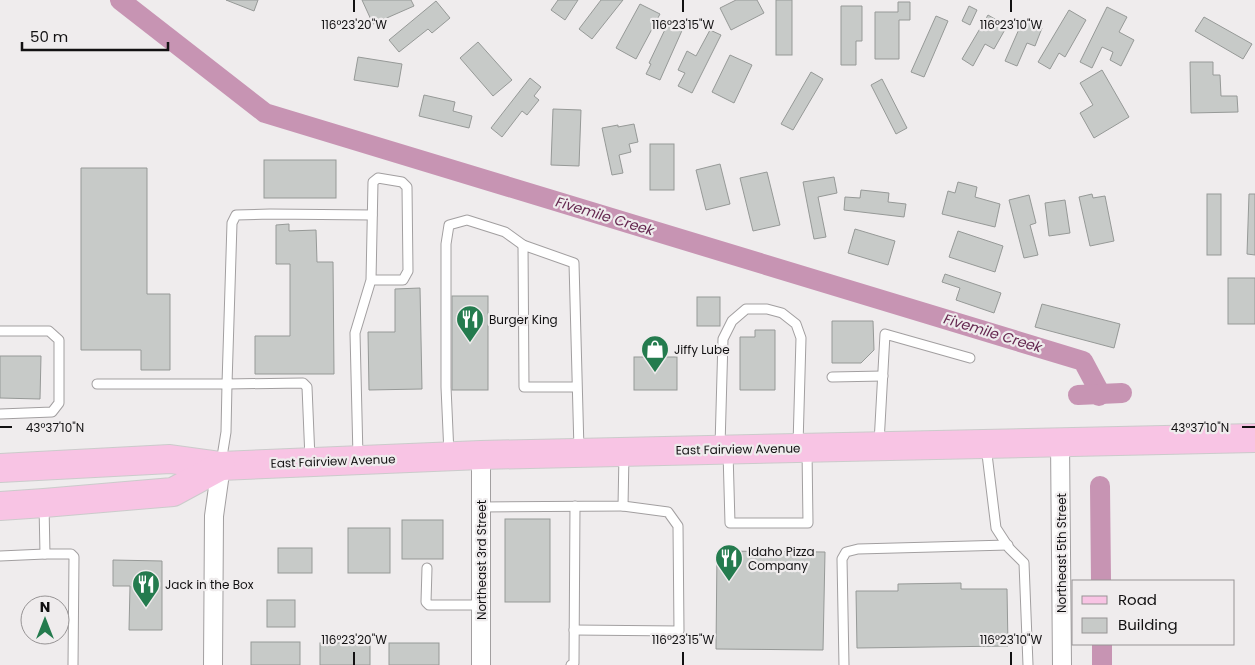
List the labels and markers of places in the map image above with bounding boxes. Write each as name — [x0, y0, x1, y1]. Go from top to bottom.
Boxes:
restaurant icon: Burger King — [455, 304, 485, 343]
place label: Burger King — [489, 311, 558, 328]
shop icon: Jiffy Lube — [640, 334, 670, 373]
place label: Jiffy Lube — [674, 341, 730, 358]
restaurant icon: Idaho Pizza Company — [714, 543, 744, 582]
place label: Idaho Pizza Company — [748, 543, 815, 574]
restaurant icon: Jack in the Box — [131, 569, 161, 608]
place label: Jack in the Box — [165, 576, 254, 593]

